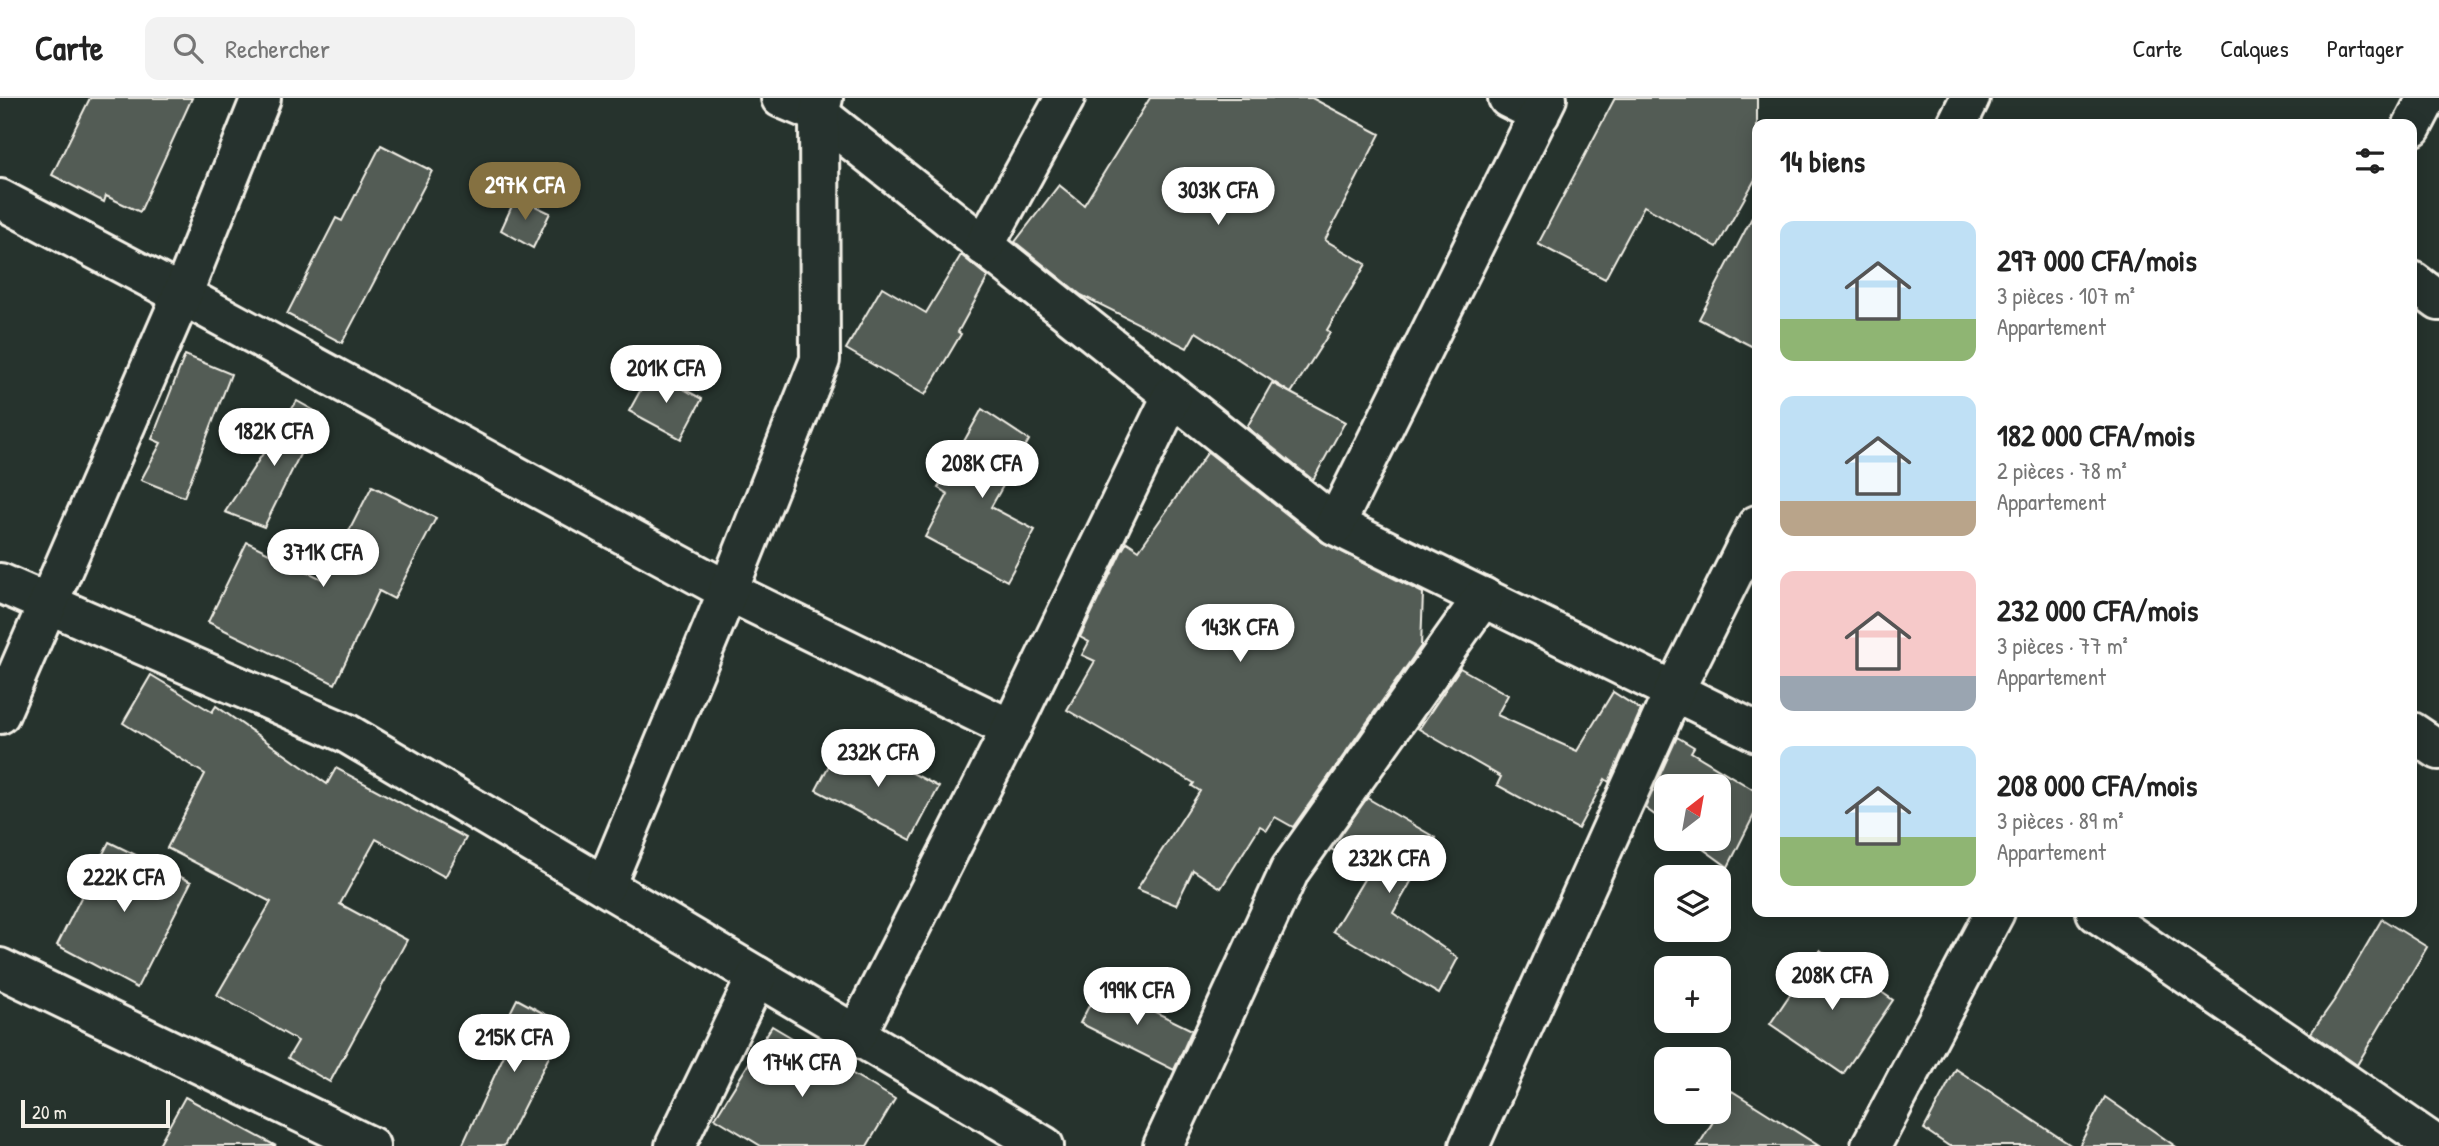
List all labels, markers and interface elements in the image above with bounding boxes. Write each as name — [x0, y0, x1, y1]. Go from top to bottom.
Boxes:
search box — [145, 17, 635, 80]
text: Carte — [35, 26, 103, 70]
icon: search — [169, 29, 207, 67]
text: Rechercher — [225, 31, 330, 66]
text: Carte — [2133, 32, 2182, 64]
text: Calques — [2220, 32, 2289, 64]
text: Partager — [2327, 32, 2404, 64]
text: 14 biens — [1780, 141, 1865, 181]
icon: filters — [2351, 142, 2389, 180]
pin: 297K CFA — [453, 162, 597, 222]
pin: 303K CFA — [1146, 167, 1290, 227]
text: 297K CFA — [485, 169, 565, 200]
text: 303K CFA — [1178, 174, 1258, 205]
text: 297 000 CFA/mois — [1997, 240, 2197, 280]
icon: home — [1836, 249, 1920, 333]
text: 3 pièces · 107 m² — [1997, 280, 2135, 311]
text: Appartement — [1997, 311, 2106, 342]
pin: 201K CFA — [594, 345, 738, 405]
text: 201K CFA — [626, 352, 706, 383]
pin: 182K CFA — [202, 408, 346, 468]
text: 182K CFA — [235, 415, 313, 446]
text: 182 000 CFA/mois — [1997, 415, 2195, 455]
icon: home — [1836, 424, 1920, 508]
pin: 208K CFA — [910, 440, 1054, 500]
text: 208K CFA — [942, 447, 1022, 478]
text: 2 pièces · 78 m² — [1997, 455, 2127, 486]
text: Appartement — [1997, 486, 2106, 517]
pin: 371K CFA — [251, 530, 395, 589]
text: 371K CFA — [283, 536, 363, 567]
text: 232 000 CFA/mois — [1997, 590, 2198, 630]
icon: home — [1836, 599, 1920, 683]
pin: 143K CFA — [1168, 604, 1312, 664]
text: 143K CFA — [1201, 611, 1279, 642]
text: 3 pièces · 77 m² — [1997, 630, 2128, 661]
text: Appartement — [1997, 661, 2106, 692]
pin: 232K CFA — [806, 730, 950, 789]
text: 232K CFA — [837, 736, 919, 767]
text: 208 000 CFA/mois — [1997, 765, 2197, 805]
north arrow — [1654, 774, 1731, 850]
map controls — [1654, 774, 1731, 1124]
icon: home — [1836, 774, 1920, 858]
text: 3 pièces · 89 m² — [1997, 805, 2123, 836]
pin: 232K CFA — [1317, 836, 1461, 895]
text: Appartement — [1997, 836, 2106, 867]
text: 232K CFA — [1348, 842, 1430, 873]
pin: 222K CFA — [52, 854, 196, 914]
text: 222K CFA — [83, 861, 165, 892]
button: layers — [1654, 865, 1731, 942]
pin: 208K CFA — [1760, 953, 1904, 1012]
button: + — [1654, 956, 1731, 1033]
text: 208K CFA — [1792, 959, 1872, 990]
pin: 199K CFA — [1065, 968, 1209, 1027]
text: 199K CFA — [1099, 974, 1175, 1005]
pin: 215K CFA — [442, 1014, 586, 1074]
text: 215K CFA — [475, 1021, 553, 1052]
pin: 174K CFA — [730, 1040, 874, 1099]
text: 174K CFA — [763, 1046, 841, 1077]
button: − — [1654, 1047, 1731, 1124]
scale bar — [21, 1097, 170, 1129]
text: 20 m — [32, 1099, 67, 1125]

